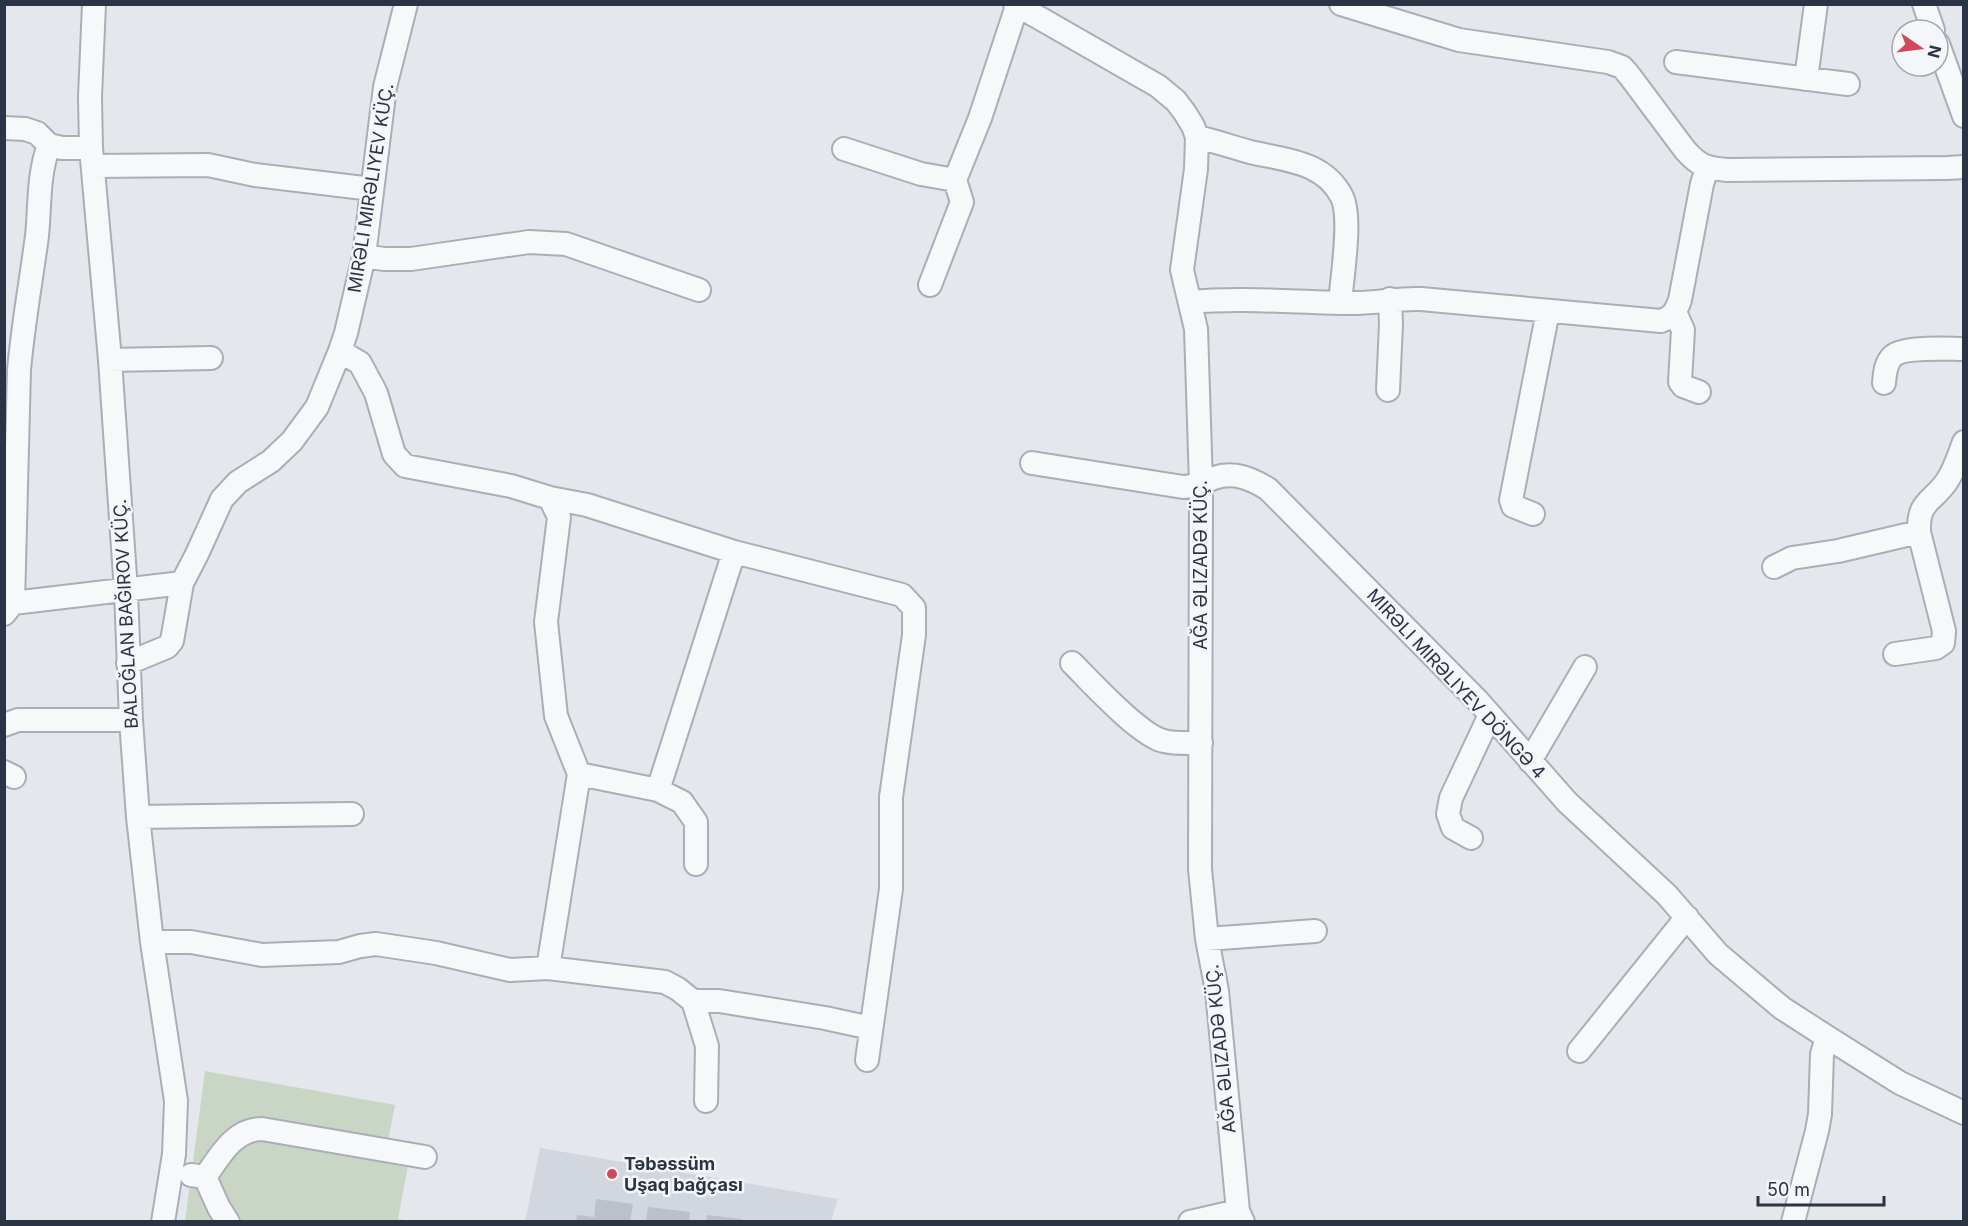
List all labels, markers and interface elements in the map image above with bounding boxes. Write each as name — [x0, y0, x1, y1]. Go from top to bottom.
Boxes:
north arrow — [1890, 18, 1950, 78]
text: N — [1923, 43, 1946, 60]
street label: MIRƏLI MIRƏLIYEV KÜÇ. — [343, 82, 397, 294]
street label: AĞA ƏLIZADƏ KÜÇ. — [1189, 480, 1211, 650]
street label: BALOĞLAN BAĞIROV KÜÇ. — [108, 499, 142, 730]
street label: MIRƏLI MIRƏLIYEV DÖNGƏ 4 — [1363, 584, 1551, 783]
street label: AĞA ƏLIZADƏ KÜÇ. — [1200, 964, 1240, 1135]
place label: Təbəssüm Uşaq bağçası — [624, 1153, 743, 1195]
marker: Təbəssüm Uşaq bağçası — [605, 1167, 619, 1181]
scale bar — [1758, 1169, 1884, 1207]
text: 50 m — [1767, 1179, 1810, 1200]

